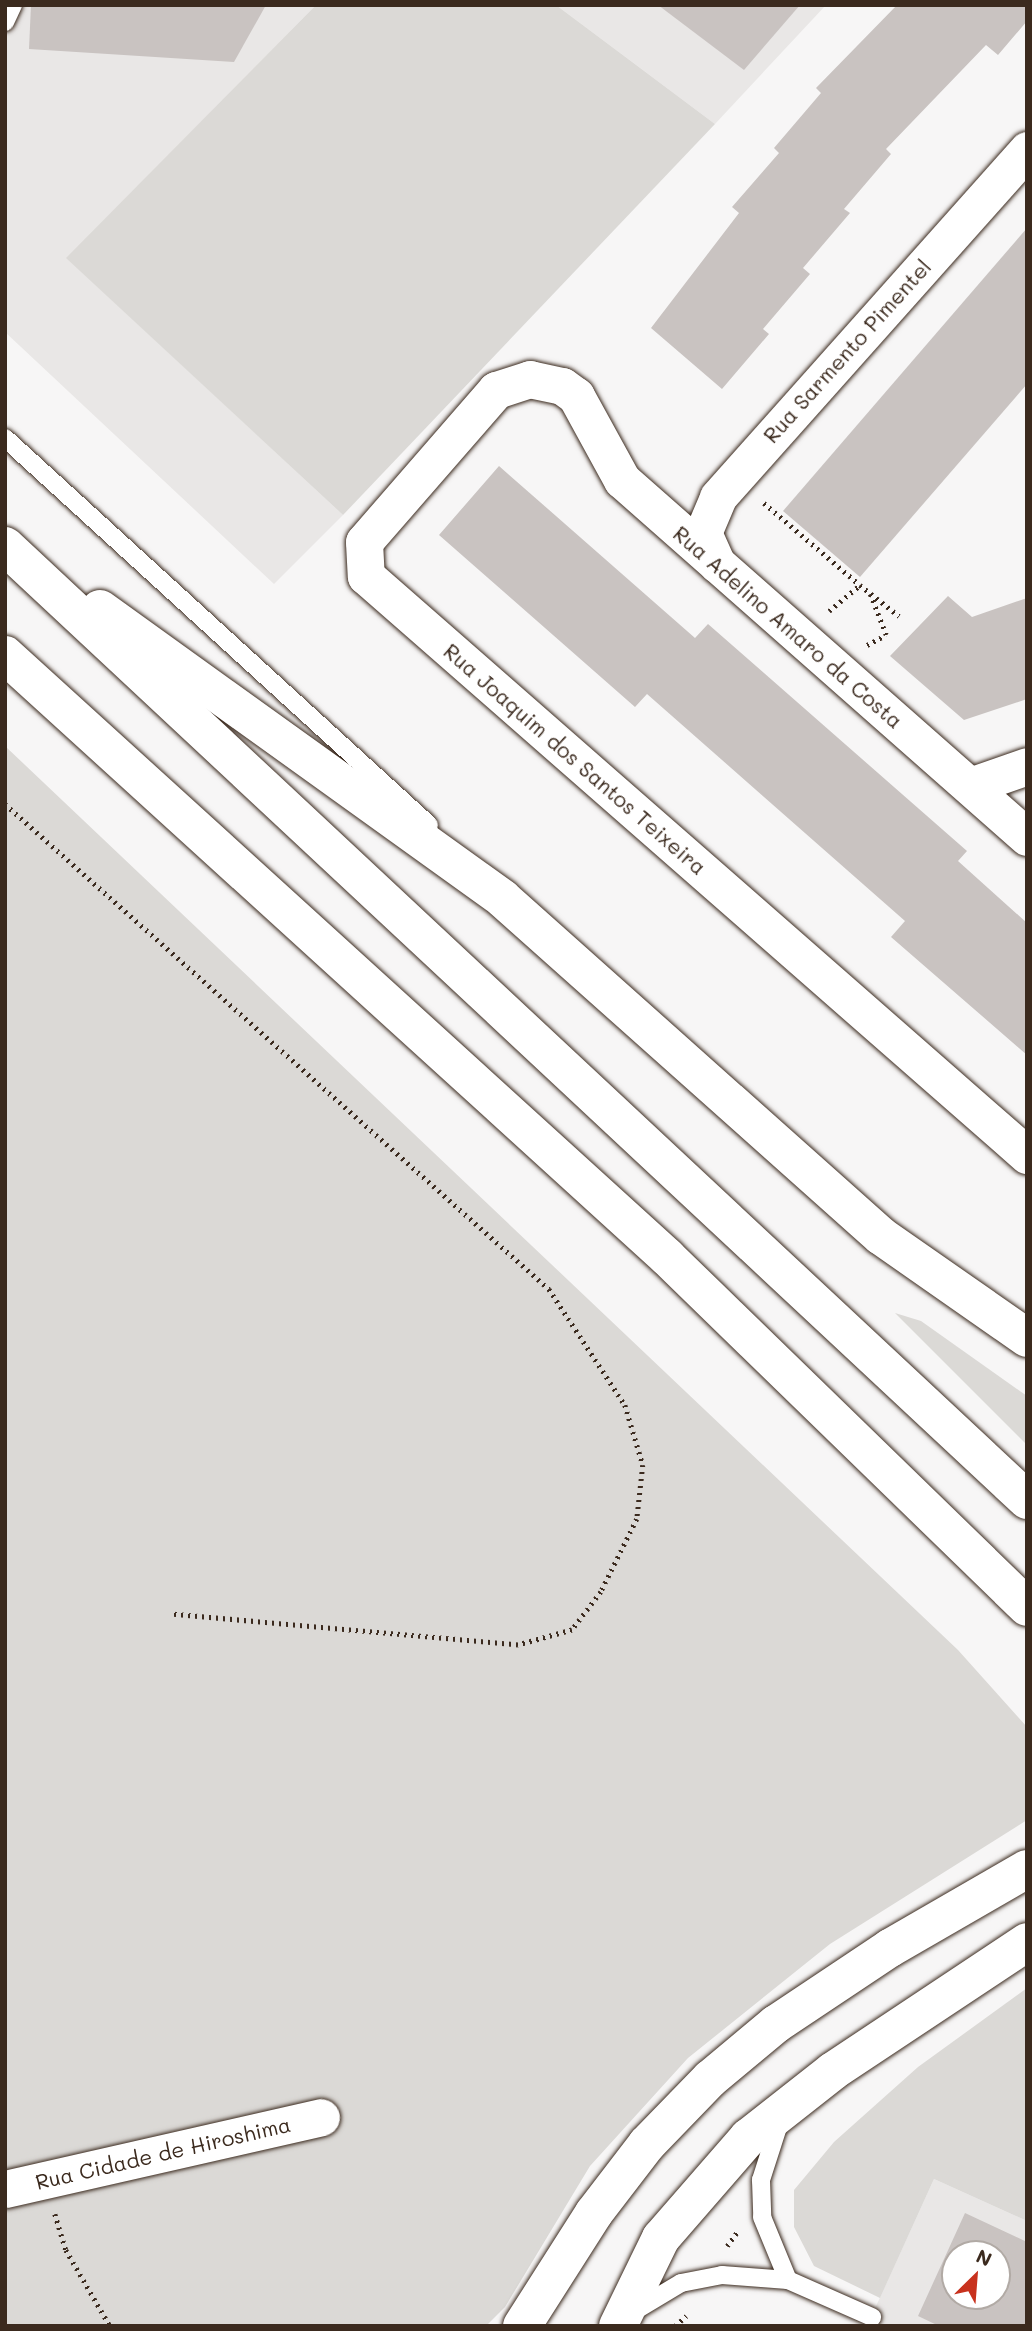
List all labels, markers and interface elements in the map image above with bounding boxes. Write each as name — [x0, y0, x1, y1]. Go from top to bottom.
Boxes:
street label: Rua Sarmento Pimentel — [758, 254, 936, 448]
street label: Rua Adelino Amaro da Costa — [668, 521, 908, 733]
street label: Rua Joaquim dos Santos Teixeira — [439, 638, 711, 880]
street label: Rua Cidade de Hiroshima — [33, 2111, 293, 2195]
north arrow — [941, 2240, 1011, 2310]
text: N — [972, 2243, 996, 2272]

